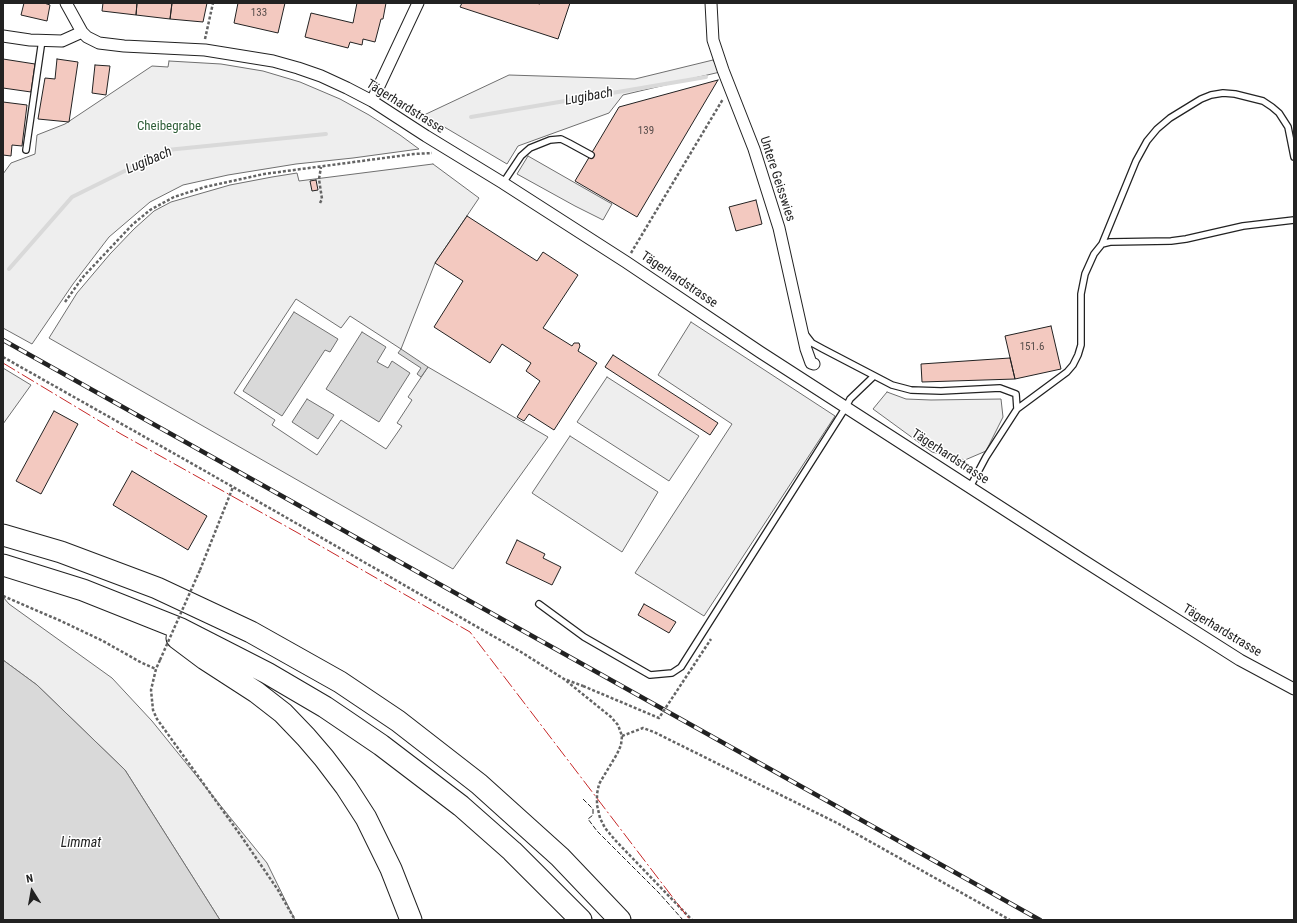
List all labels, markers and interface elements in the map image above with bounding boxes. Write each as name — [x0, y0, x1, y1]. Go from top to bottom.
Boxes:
house number: 133 — [251, 6, 267, 20]
street label: Tägerhardstrasse — [363, 77, 447, 137]
water label: Lugibach — [564, 85, 614, 109]
park label: Cheibegrabe — [137, 119, 201, 135]
house number: 139 — [638, 124, 654, 138]
street label: Untere Geisswies — [756, 134, 798, 224]
water label: Lugibach — [123, 144, 175, 178]
street label: Tägerhardstrasse — [638, 249, 720, 311]
house number: 151.6 — [1020, 340, 1044, 354]
street label: Tägerhardstrasse — [908, 426, 992, 488]
street label: Tägerhardstrasse — [1180, 601, 1264, 661]
water label: Limmat — [61, 835, 101, 851]
north arrow — [12, 871, 52, 911]
text: N — [25, 872, 34, 886]

